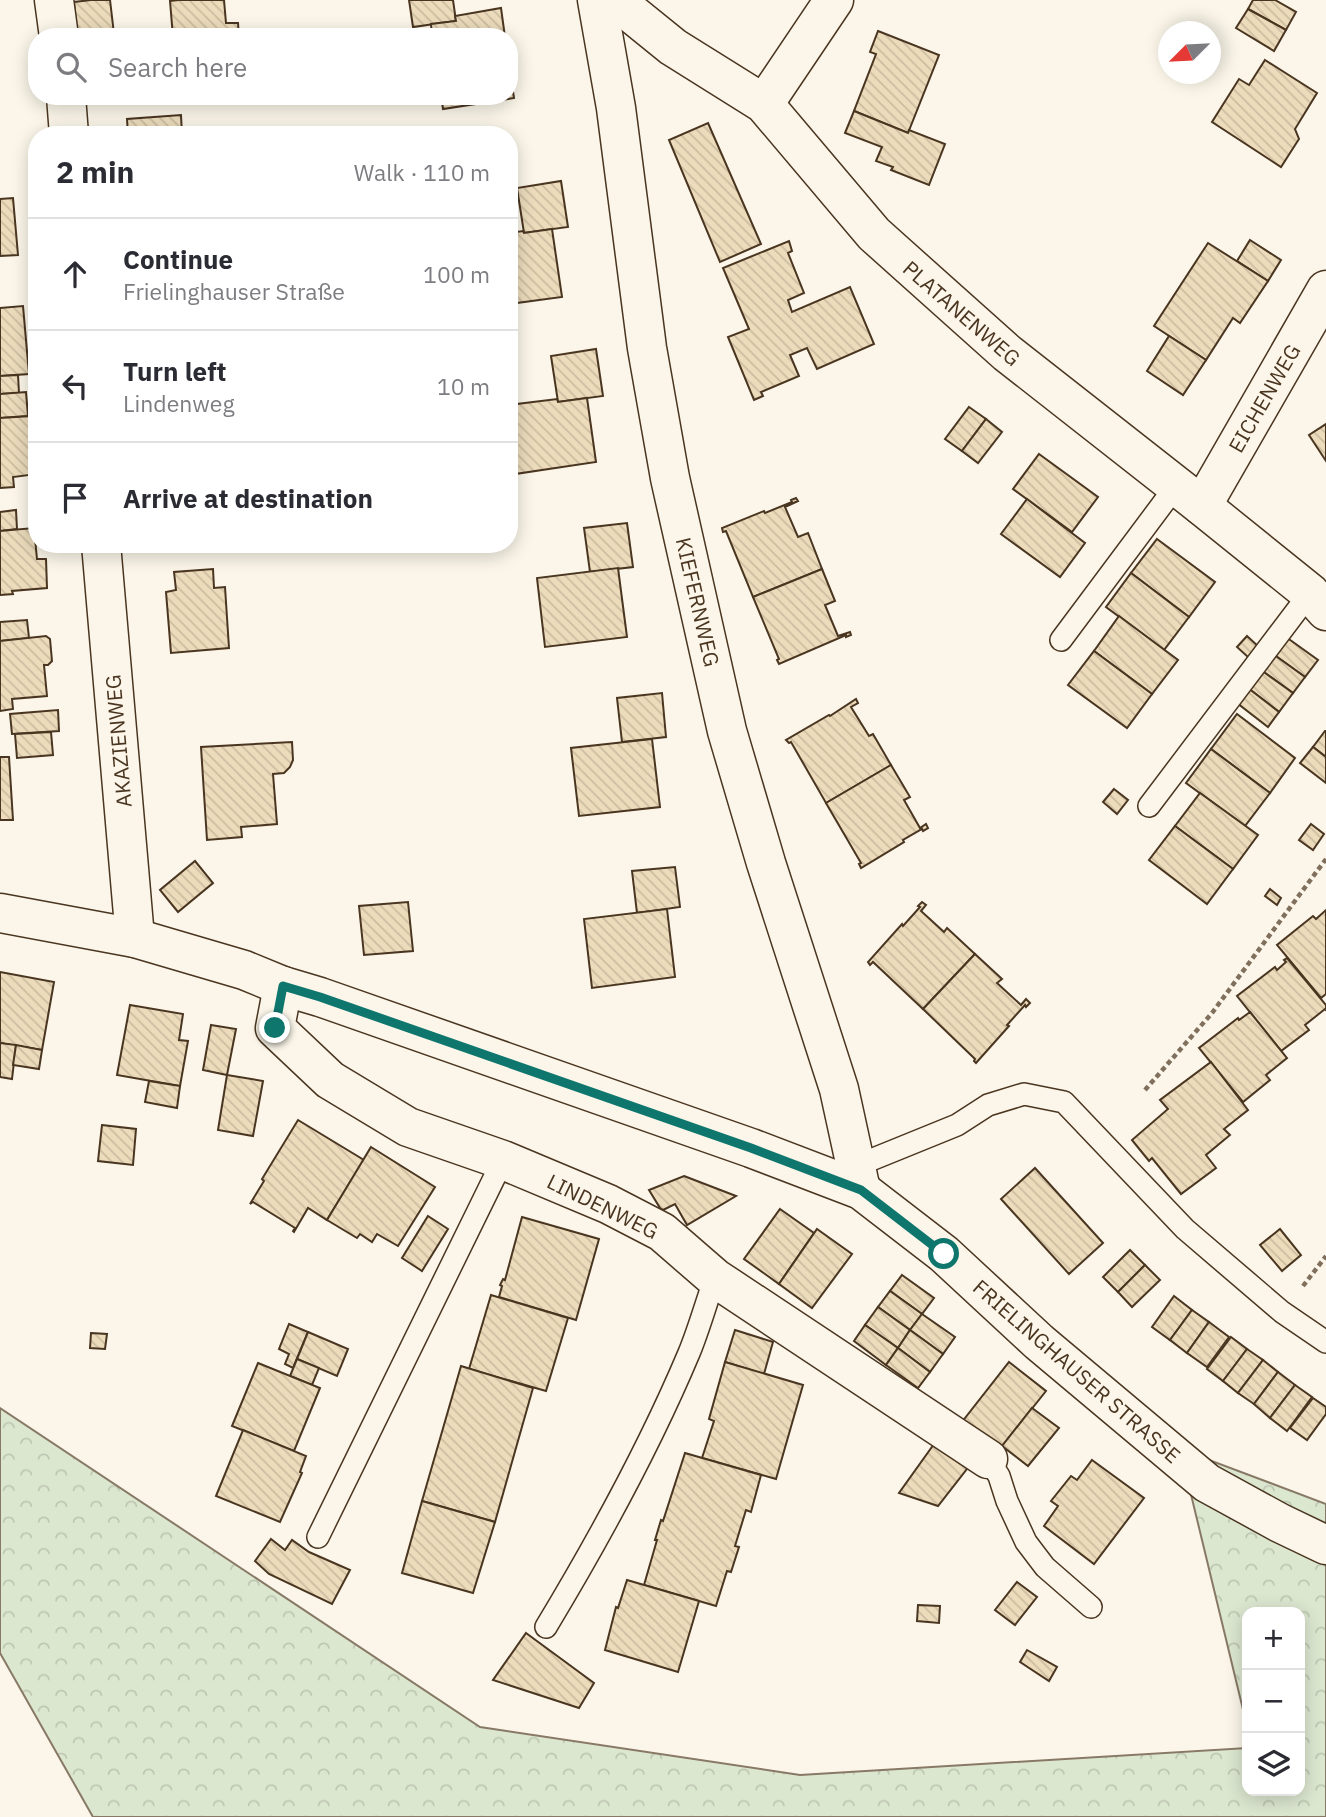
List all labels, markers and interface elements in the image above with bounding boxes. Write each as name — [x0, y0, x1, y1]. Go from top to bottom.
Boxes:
north arrow — [1158, 21, 1221, 84]
search box — [28, 28, 518, 105]
icon: search — [52, 48, 90, 86]
text: Search here — [108, 50, 247, 84]
text: 2 min — [56, 152, 134, 191]
text: Walk · 110 m — [354, 157, 490, 187]
text: Continue — [123, 242, 233, 276]
street label: PLATANENWEG — [897, 254, 1027, 372]
icon: ahead — [56, 255, 94, 293]
text: 100 m — [423, 259, 490, 289]
text: Frielinghauser Straße — [123, 276, 345, 306]
street label: EICHENWEG — [1222, 339, 1306, 457]
text: Turn left — [123, 354, 226, 388]
icon: left — [56, 367, 94, 405]
text: 10 m — [437, 371, 490, 401]
text: Lindenweg — [123, 388, 235, 418]
icon: arrive — [56, 479, 94, 517]
text: Arrive at destination — [123, 481, 373, 515]
street label: KIEFERNWEG — [670, 535, 726, 669]
street label: AKAZIENWEG — [98, 673, 138, 809]
route end — [259, 1012, 290, 1043]
street label: LINDENWEG — [543, 1167, 663, 1245]
route start — [928, 1238, 959, 1269]
street label: FRIELINGHAUSER STRASSE — [967, 1273, 1187, 1469]
map controls — [1242, 1607, 1305, 1796]
button: + — [1242, 1607, 1305, 1670]
button: − — [1242, 1670, 1305, 1733]
button: layers — [1242, 1733, 1305, 1796]

